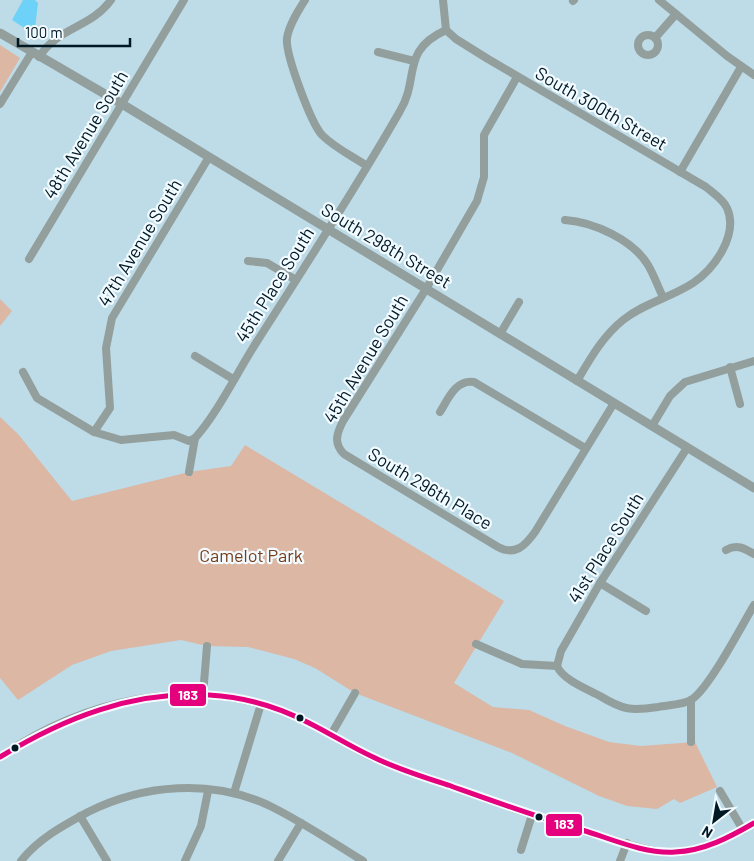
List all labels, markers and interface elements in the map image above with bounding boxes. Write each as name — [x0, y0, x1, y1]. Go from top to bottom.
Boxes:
scale bar — [18, 15, 130, 47]
text: 100 m — [25, 23, 63, 41]
street label: South 300th Street — [532, 61, 671, 155]
street label: 48th Avenue South — [38, 66, 132, 203]
street label: 47th Avenue South — [92, 175, 186, 310]
street label: South 298th Street — [318, 198, 455, 292]
street label: 45th Place South — [230, 223, 318, 346]
street label: 45th Avenue South — [318, 290, 412, 427]
street label: South 296th Place — [364, 442, 497, 534]
street label: 41st Place South — [562, 488, 648, 607]
park label: Camelot Park — [199, 544, 303, 566]
line badge: 183 — [169, 683, 207, 707]
text: 183 — [178, 686, 198, 703]
unlabelled marker — [295, 713, 305, 723]
unlabelled marker — [10, 743, 20, 753]
north arrow — [689, 796, 739, 846]
unlabelled marker — [534, 812, 544, 822]
line badge: 183 — [545, 813, 583, 837]
text: 183 — [554, 815, 574, 832]
text: N — [699, 823, 715, 842]

